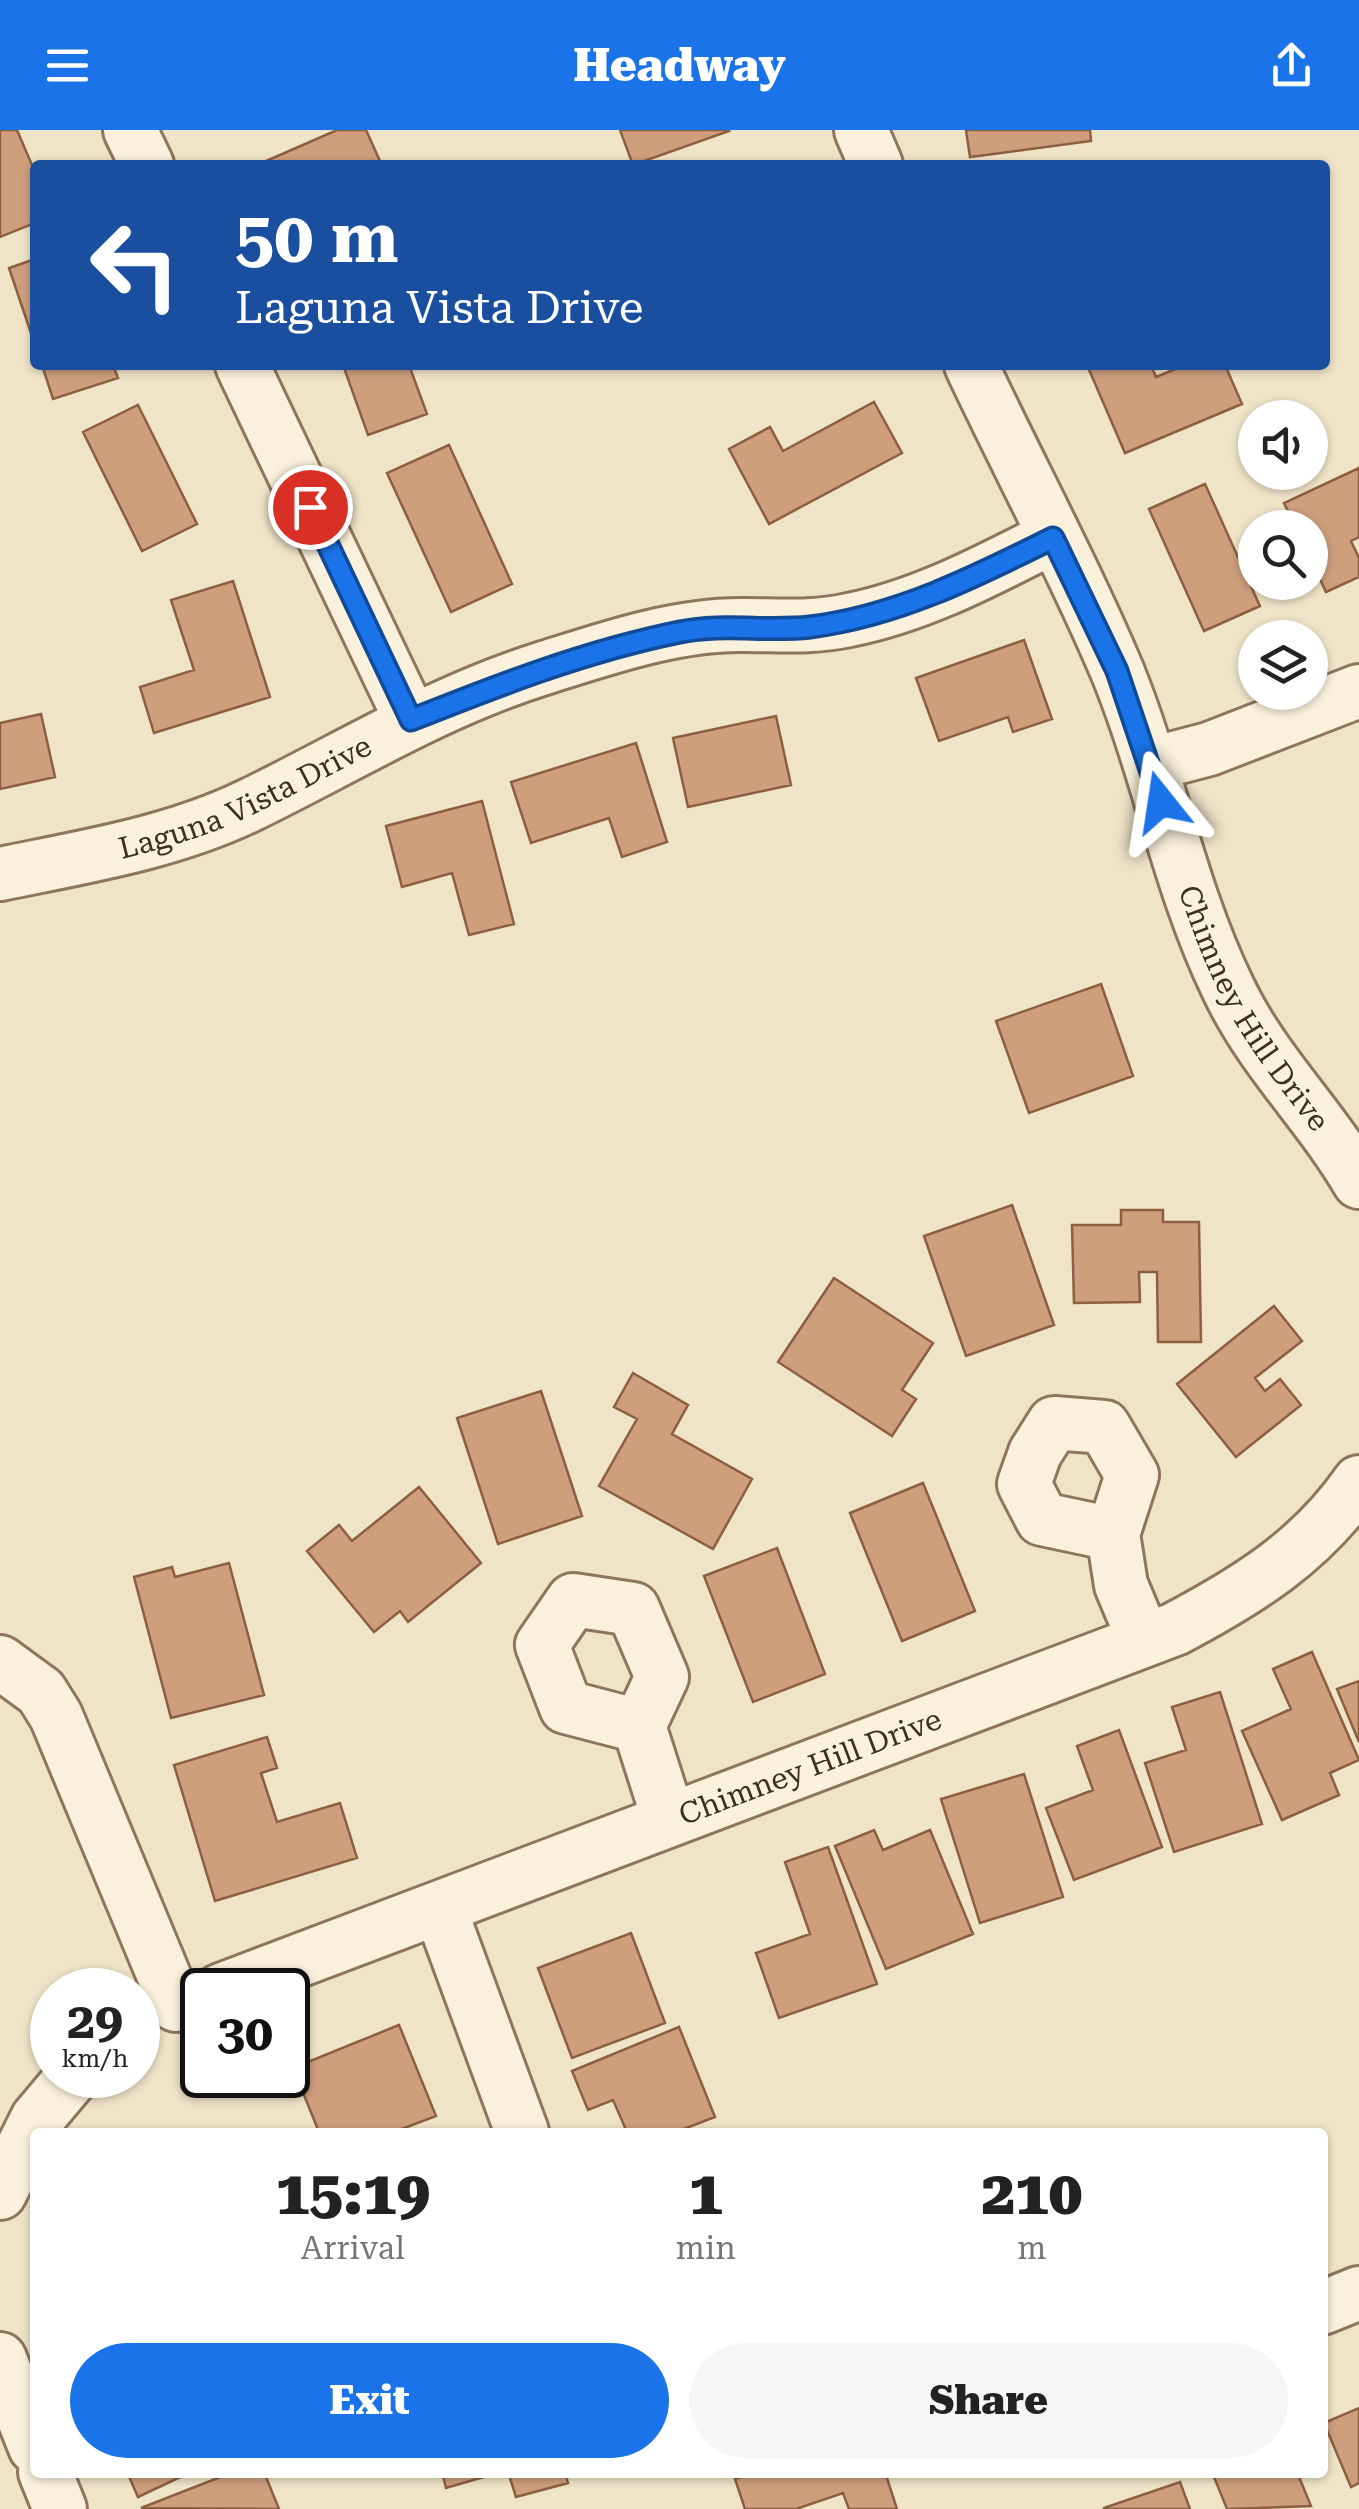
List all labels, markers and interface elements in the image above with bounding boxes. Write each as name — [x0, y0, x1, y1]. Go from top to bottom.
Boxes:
icon: menu — [40, 38, 95, 93]
icon: share — [1264, 38, 1319, 93]
text: Headway — [573, 39, 786, 92]
text: 50 m — [235, 197, 399, 279]
icon: left — [70, 200, 200, 330]
text: Laguna Vista Drive — [235, 281, 643, 334]
map controls — [1238, 400, 1328, 710]
button: sound — [1238, 400, 1328, 490]
pin — [268, 465, 353, 550]
icon: arrive — [283, 480, 338, 535]
button: search — [1238, 510, 1328, 600]
button: layers — [1238, 620, 1328, 710]
street label: Laguna Vista Drive — [115, 728, 377, 866]
position arrow — [1109, 750, 1213, 854]
street label: Chimney Hill Drive — [1172, 881, 1337, 1138]
street label: Chimney Hill Drive — [674, 1701, 946, 1832]
speed limit sign: 30 — [180, 1968, 310, 2098]
text: 29 — [67, 1992, 123, 2050]
text: km/h — [62, 2044, 128, 2073]
text: 15:19 — [276, 2158, 430, 2229]
text: 1 — [689, 2158, 723, 2229]
text: 210 — [981, 2158, 1082, 2229]
text: Arrival — [301, 2229, 405, 2267]
text: min — [676, 2229, 736, 2267]
text: m — [1017, 2229, 1046, 2267]
button: Exit — [70, 2343, 669, 2458]
button: Share — [689, 2343, 1288, 2458]

